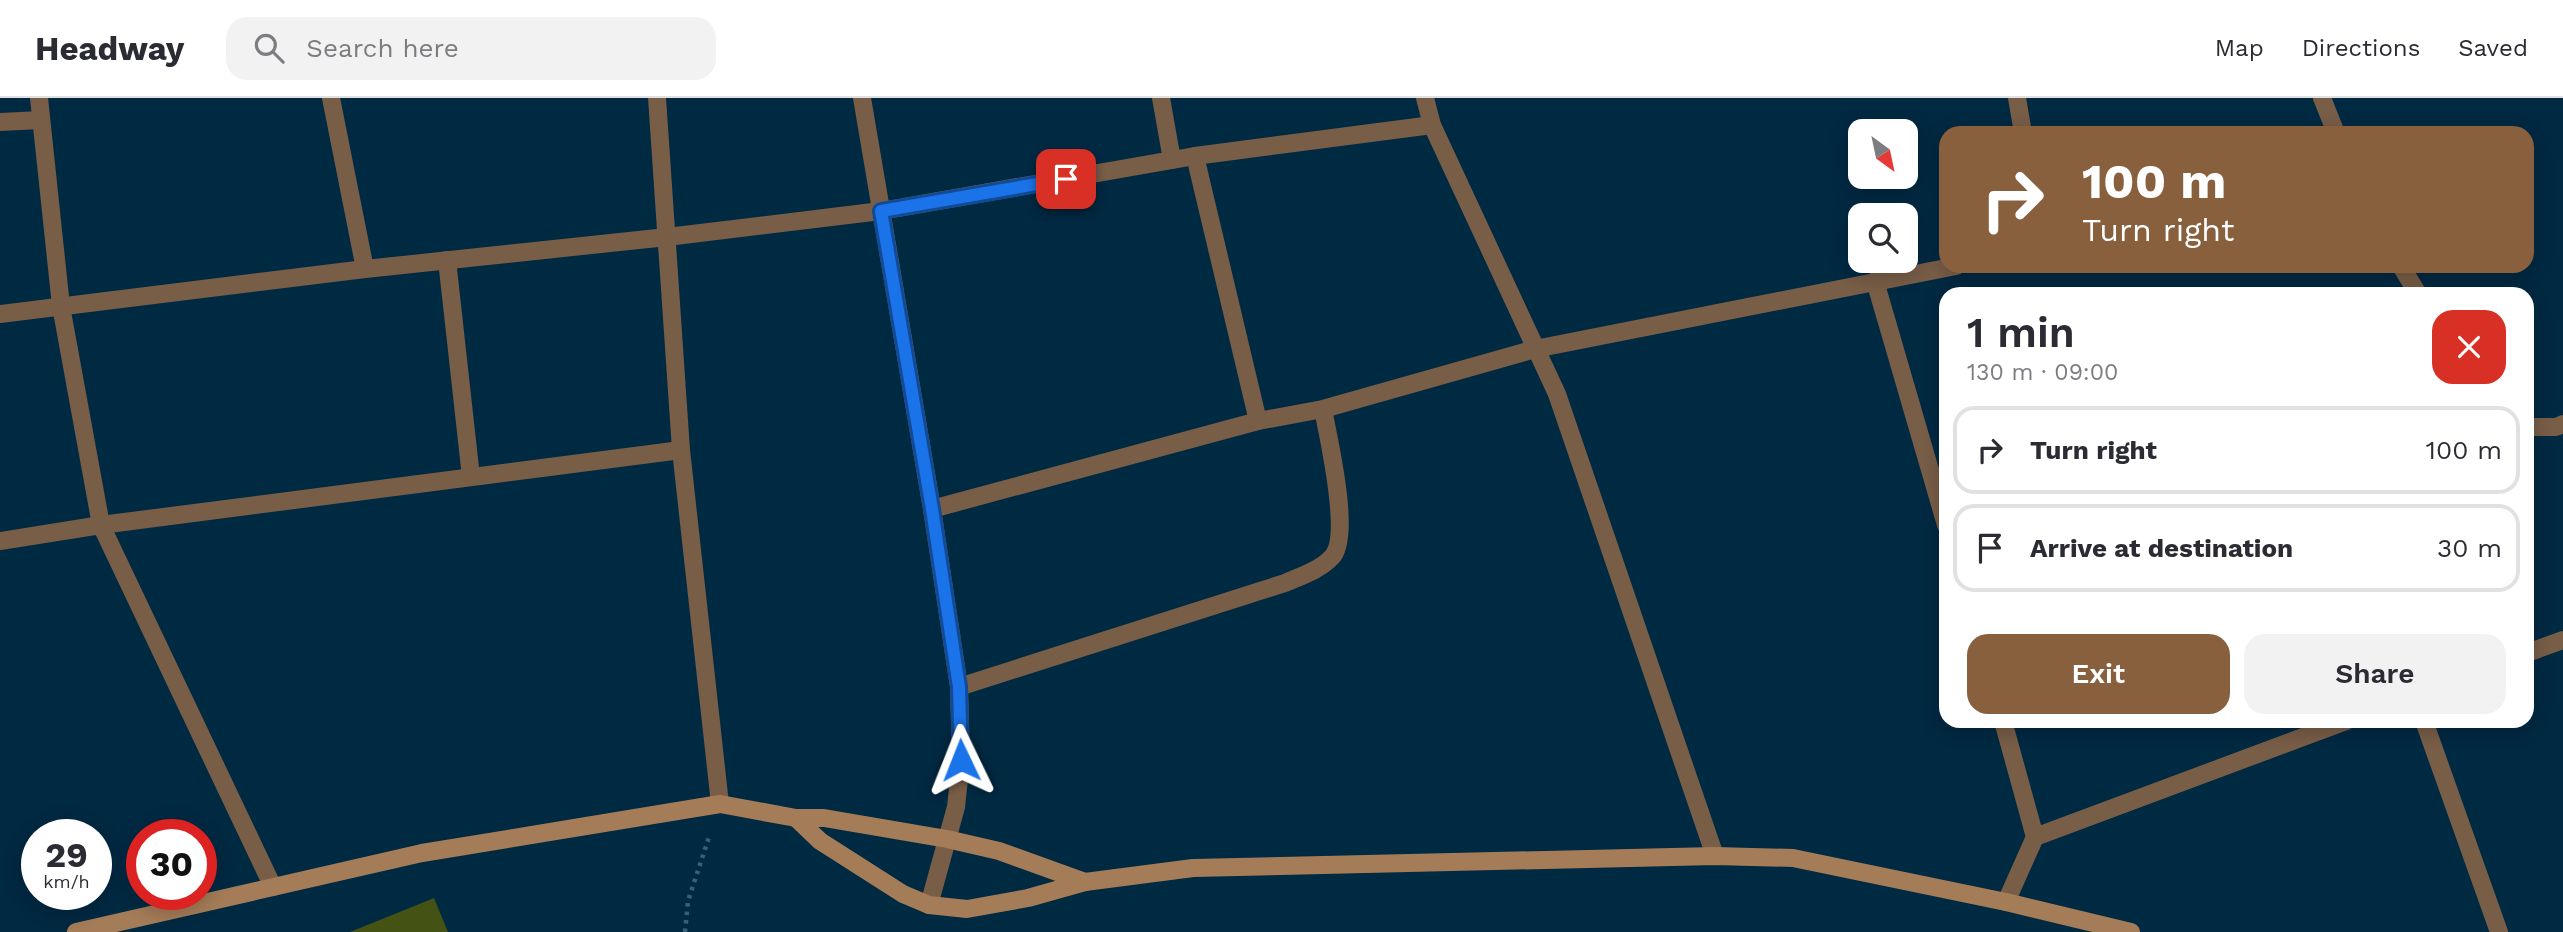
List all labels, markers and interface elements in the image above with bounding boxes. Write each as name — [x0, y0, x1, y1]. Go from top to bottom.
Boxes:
search box — [226, 17, 716, 80]
text: Headway — [35, 29, 184, 68]
icon: search — [250, 29, 288, 67]
text: Search here — [306, 33, 459, 63]
text: Map — [2215, 34, 2264, 62]
text: Directions — [2302, 34, 2420, 62]
text: Saved — [2458, 34, 2528, 62]
north arrow — [1848, 119, 1918, 189]
map controls — [1848, 119, 1918, 273]
pin — [1036, 149, 1096, 209]
text: 100 m — [2082, 152, 2226, 210]
icon: right — [1967, 154, 2058, 245]
icon: arrive — [1047, 160, 1085, 198]
button: search — [1848, 203, 1918, 273]
text: Turn right — [2082, 211, 2234, 249]
text: 1 min — [1967, 308, 2075, 357]
button: close — [2432, 310, 2506, 384]
text: 130 m · 09:00 — [1967, 359, 2118, 386]
icon: right — [1971, 431, 2009, 469]
text: Turn right — [2030, 435, 2157, 465]
text: 100 m — [2426, 435, 2502, 465]
icon: arrive — [1971, 529, 2009, 567]
text: Arrive at destination — [2030, 533, 2293, 563]
text: 30 m — [2437, 533, 2502, 563]
button: Exit — [1967, 634, 2230, 714]
button: Share — [2244, 634, 2506, 714]
position arrow — [924, 723, 998, 797]
speed limit sign: 30 — [126, 819, 217, 910]
text: 29 — [45, 834, 88, 876]
text: km/h — [43, 871, 90, 892]

